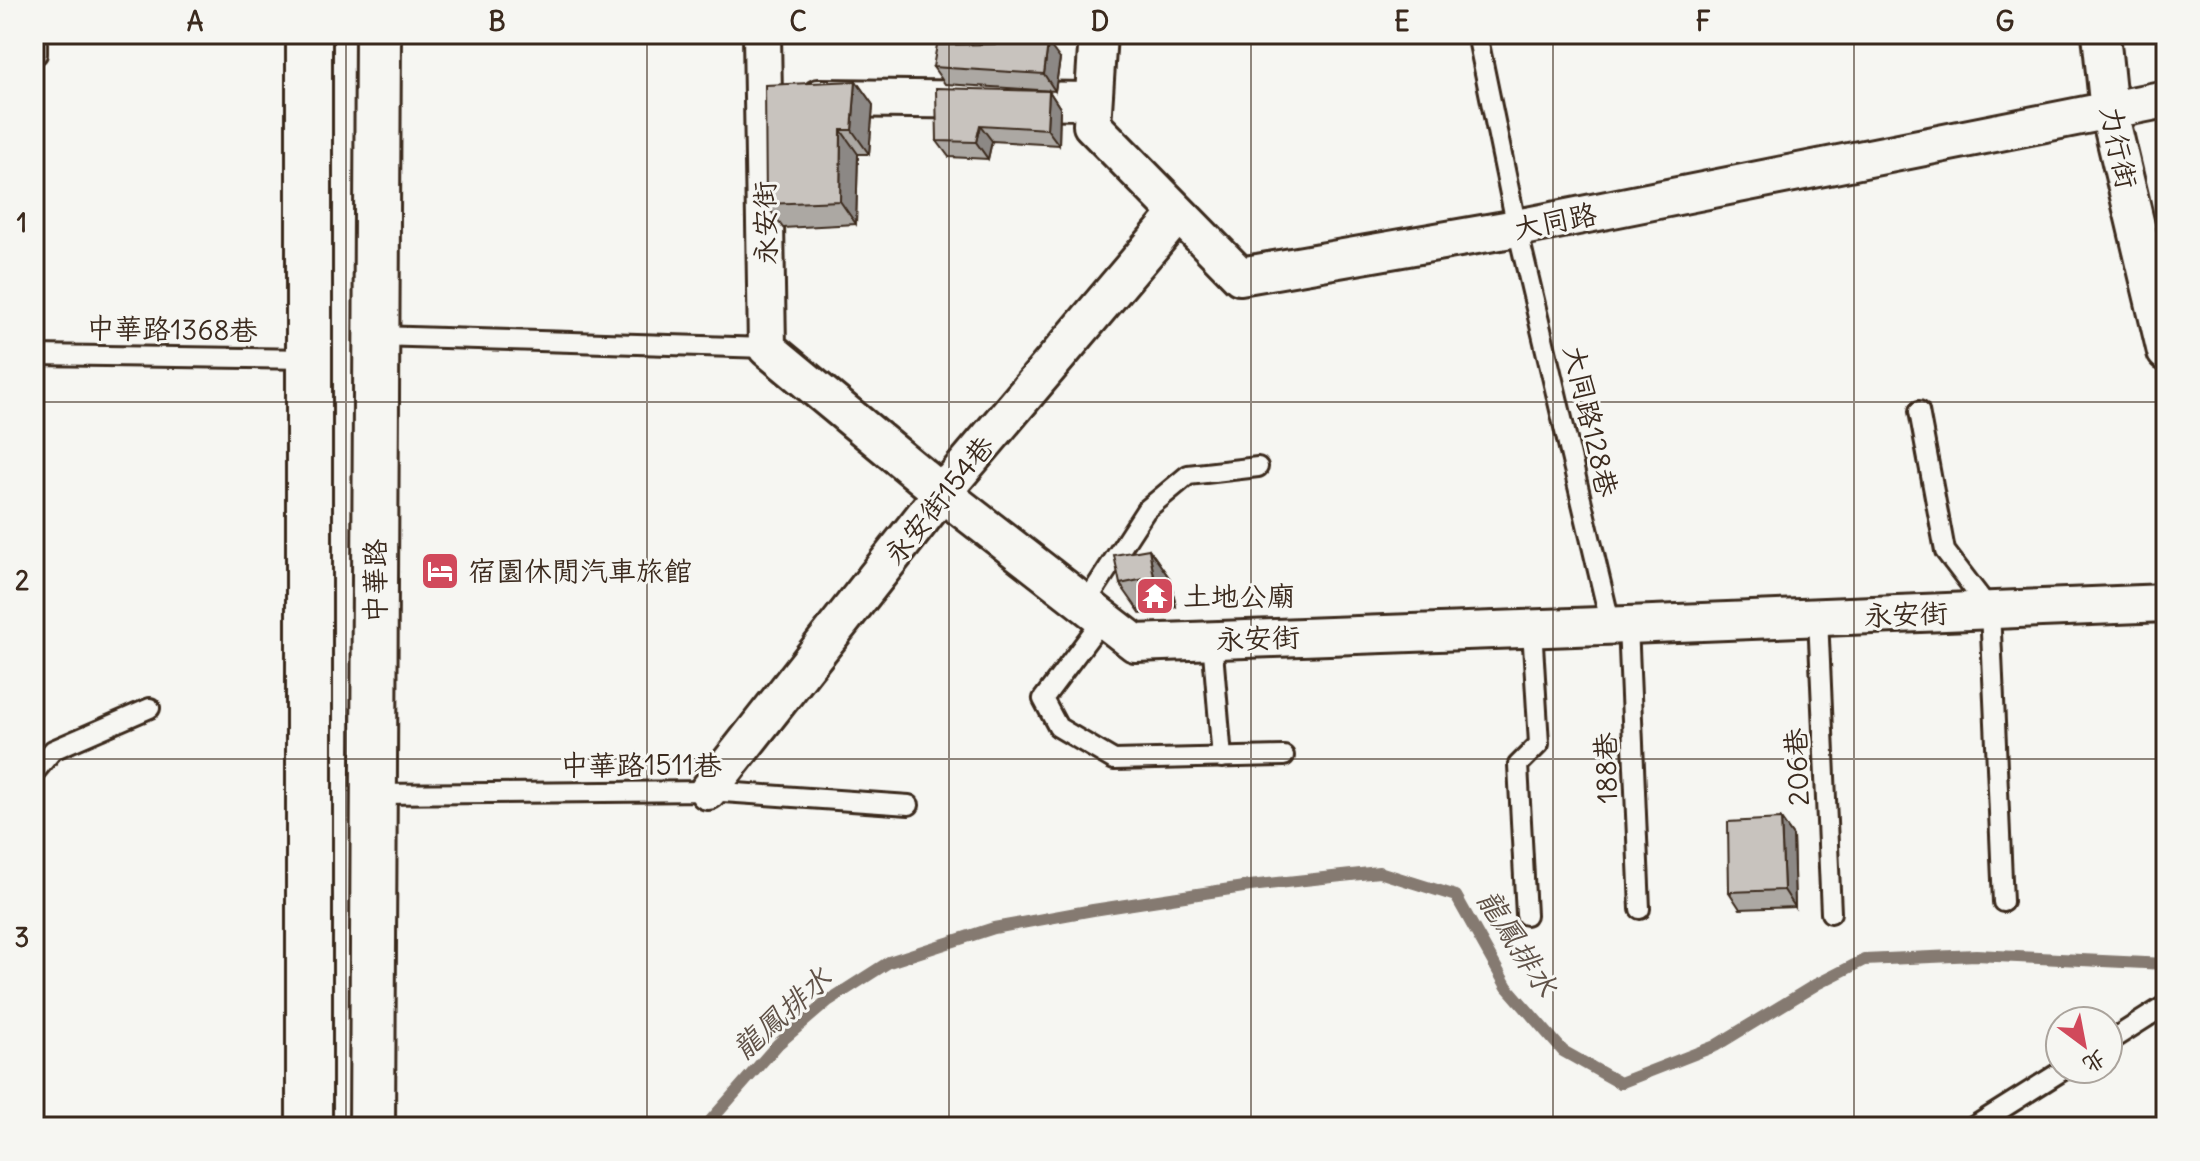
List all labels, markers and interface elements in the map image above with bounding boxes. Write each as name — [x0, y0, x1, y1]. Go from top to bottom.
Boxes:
text: A — [187, 5, 204, 38]
text: B — [488, 5, 506, 38]
text: C — [789, 5, 807, 38]
text: D — [1091, 5, 1109, 38]
text: E — [1394, 5, 1410, 38]
text: F — [1696, 5, 1711, 38]
text: G — [1996, 5, 2015, 38]
street label: 力行街 — [2093, 102, 2145, 192]
street label: 永安街 — [746, 181, 784, 265]
street label: 大同路 — [1510, 195, 1600, 247]
text: 1 — [17, 206, 27, 239]
street label: 中華路1368巷 — [86, 310, 259, 349]
street label: 大同路128巷 — [1556, 342, 1626, 501]
street label: 永安街154巷 — [876, 428, 1003, 572]
street label: 中華路 — [357, 539, 393, 623]
hotel icon: 宿園休閒汽車旅館 — [419, 550, 461, 592]
place label: 宿園休閒汽車旅館 — [468, 553, 692, 589]
text: 2 — [15, 564, 29, 597]
temple icon: 土地公廟 — [1134, 575, 1176, 617]
place label: 土地公廟 — [1183, 578, 1295, 614]
street label: 永安街 — [1863, 595, 1949, 633]
street label: 永安街 — [1215, 619, 1301, 657]
street label: 206巷 — [1777, 726, 1817, 807]
street label: 188巷 — [1587, 731, 1625, 804]
street label: 中華路1511巷 — [560, 747, 723, 783]
water label: 龍鳳排水 — [1469, 882, 1567, 1004]
text: 3 — [15, 921, 29, 954]
water label: 龍鳳排水 — [724, 958, 839, 1068]
north arrow — [2044, 1005, 2124, 1085]
text: 北 — [2078, 1044, 2111, 1080]

